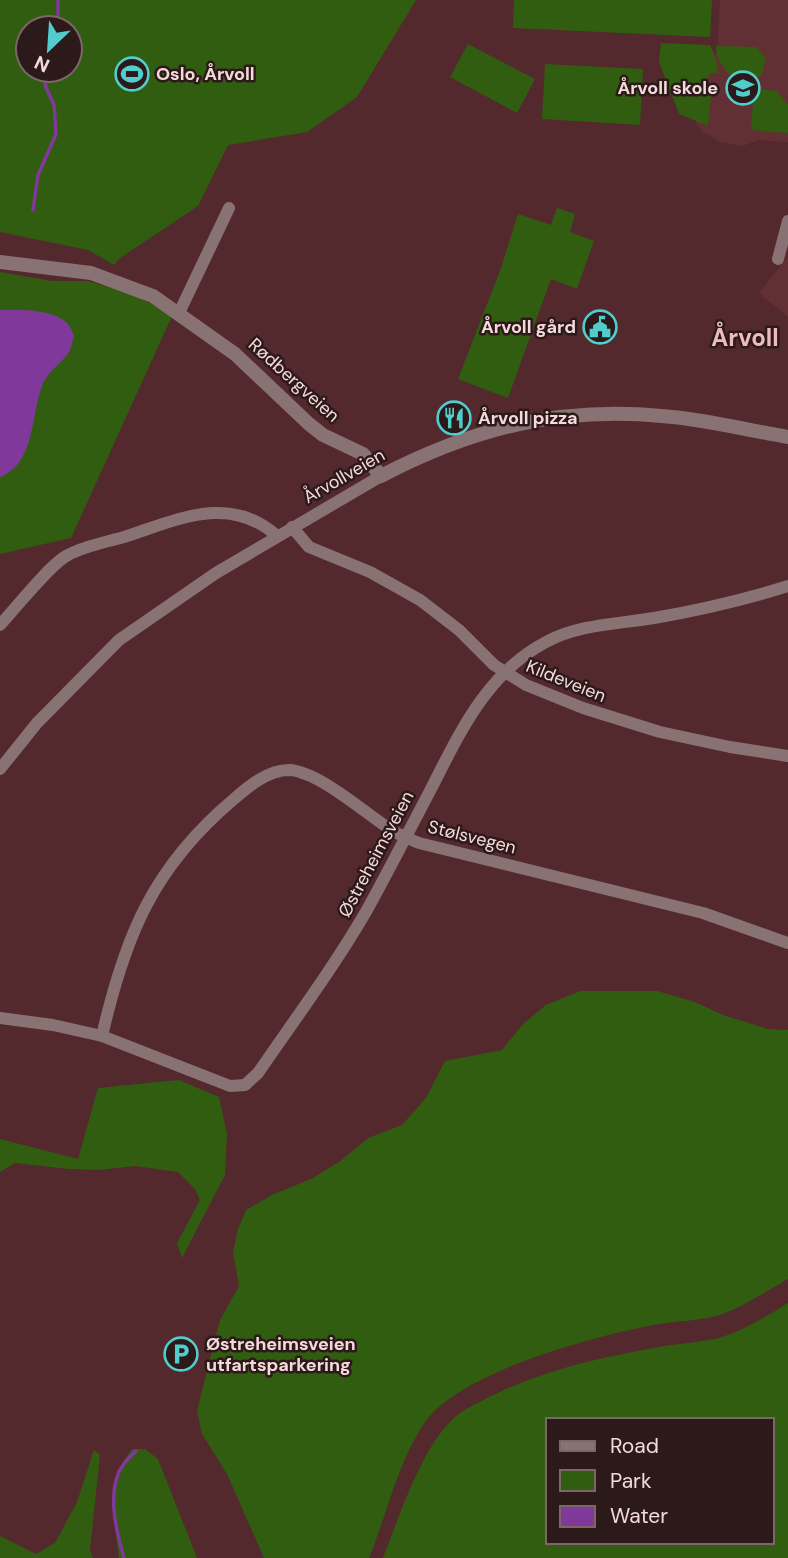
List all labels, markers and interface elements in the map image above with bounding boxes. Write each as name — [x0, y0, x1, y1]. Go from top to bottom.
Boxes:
north arrow — [14, 14, 84, 84]
text: N — [30, 50, 54, 78]
sports icon: Oslo, Årvoll — [113, 55, 151, 93]
place label: Oslo, Årvoll — [156, 62, 255, 86]
school or university icon: Årvoll skole — [724, 69, 762, 107]
place label: Årvoll skole — [617, 76, 718, 100]
public building icon: Årvoll gård — [581, 308, 619, 346]
place label: Årvoll gård — [481, 315, 576, 339]
district label: Årvoll — [711, 321, 779, 353]
street label: Rødbergveien — [243, 333, 345, 427]
restaurant icon: Årvoll pizza — [435, 399, 473, 437]
place label: Årvoll pizza — [478, 406, 578, 430]
street label: Årvollveien — [299, 443, 389, 509]
street label: Kildeveien — [522, 654, 610, 708]
street label: Østreheimsveien — [333, 787, 419, 921]
street label: Stølsvegen — [425, 814, 519, 860]
place label: Østreheimsveien utfartsparkering — [206, 1332, 356, 1377]
parking icon: Østreheimsveien utfartsparkering — [162, 1335, 200, 1373]
legend — [546, 1418, 774, 1544]
text: Road — [610, 1432, 659, 1460]
text: Park — [610, 1467, 652, 1495]
text: Water — [610, 1502, 668, 1530]

